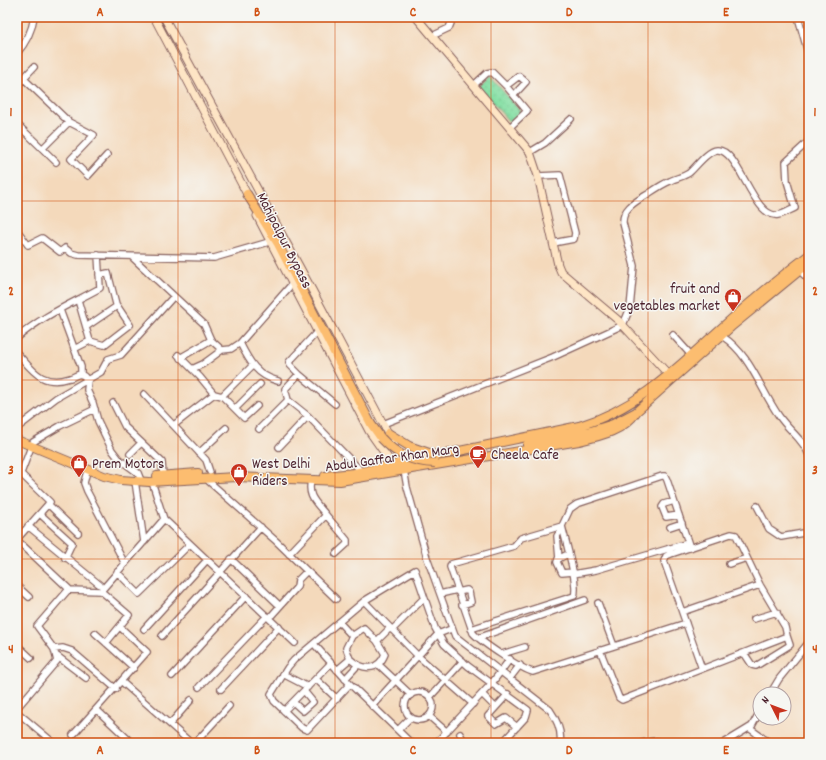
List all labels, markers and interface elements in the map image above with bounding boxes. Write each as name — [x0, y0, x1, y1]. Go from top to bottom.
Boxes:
text: A — [96, 4, 104, 23]
text: B — [254, 4, 260, 23]
text: C — [410, 4, 417, 23]
text: D — [566, 4, 573, 23]
text: E — [723, 4, 730, 23]
text: 1 — [10, 104, 13, 123]
text: 1 — [814, 104, 817, 123]
street label: Mahipalpur Bypass — [250, 189, 317, 293]
place label: fruit and vegetables market — [614, 279, 720, 318]
text: 2 — [8, 283, 14, 302]
text: 2 — [812, 283, 818, 302]
shop icon: fruit and vegetables market — [723, 287, 743, 312]
street label: Abdul Gaffar Khan Marg — [324, 439, 461, 479]
cafe icon: Cheela Cafe — [468, 444, 488, 469]
place label: Cheela Cafe — [491, 445, 559, 467]
shop icon: Prem Motors — [69, 453, 89, 478]
place label: Prem Motors — [92, 454, 164, 476]
place label: West Delhi Riders — [252, 454, 310, 493]
text: 3 — [8, 462, 14, 481]
shop icon: West Delhi Riders — [229, 462, 249, 487]
text: 3 — [812, 462, 818, 481]
text: 4 — [8, 641, 14, 660]
text: 4 — [812, 641, 818, 660]
north arrow — [752, 686, 792, 726]
text: N — [758, 693, 774, 708]
text: A — [96, 742, 104, 760]
text: B — [254, 742, 260, 760]
text: C — [410, 742, 417, 760]
text: D — [566, 742, 573, 760]
text: E — [723, 742, 730, 760]

